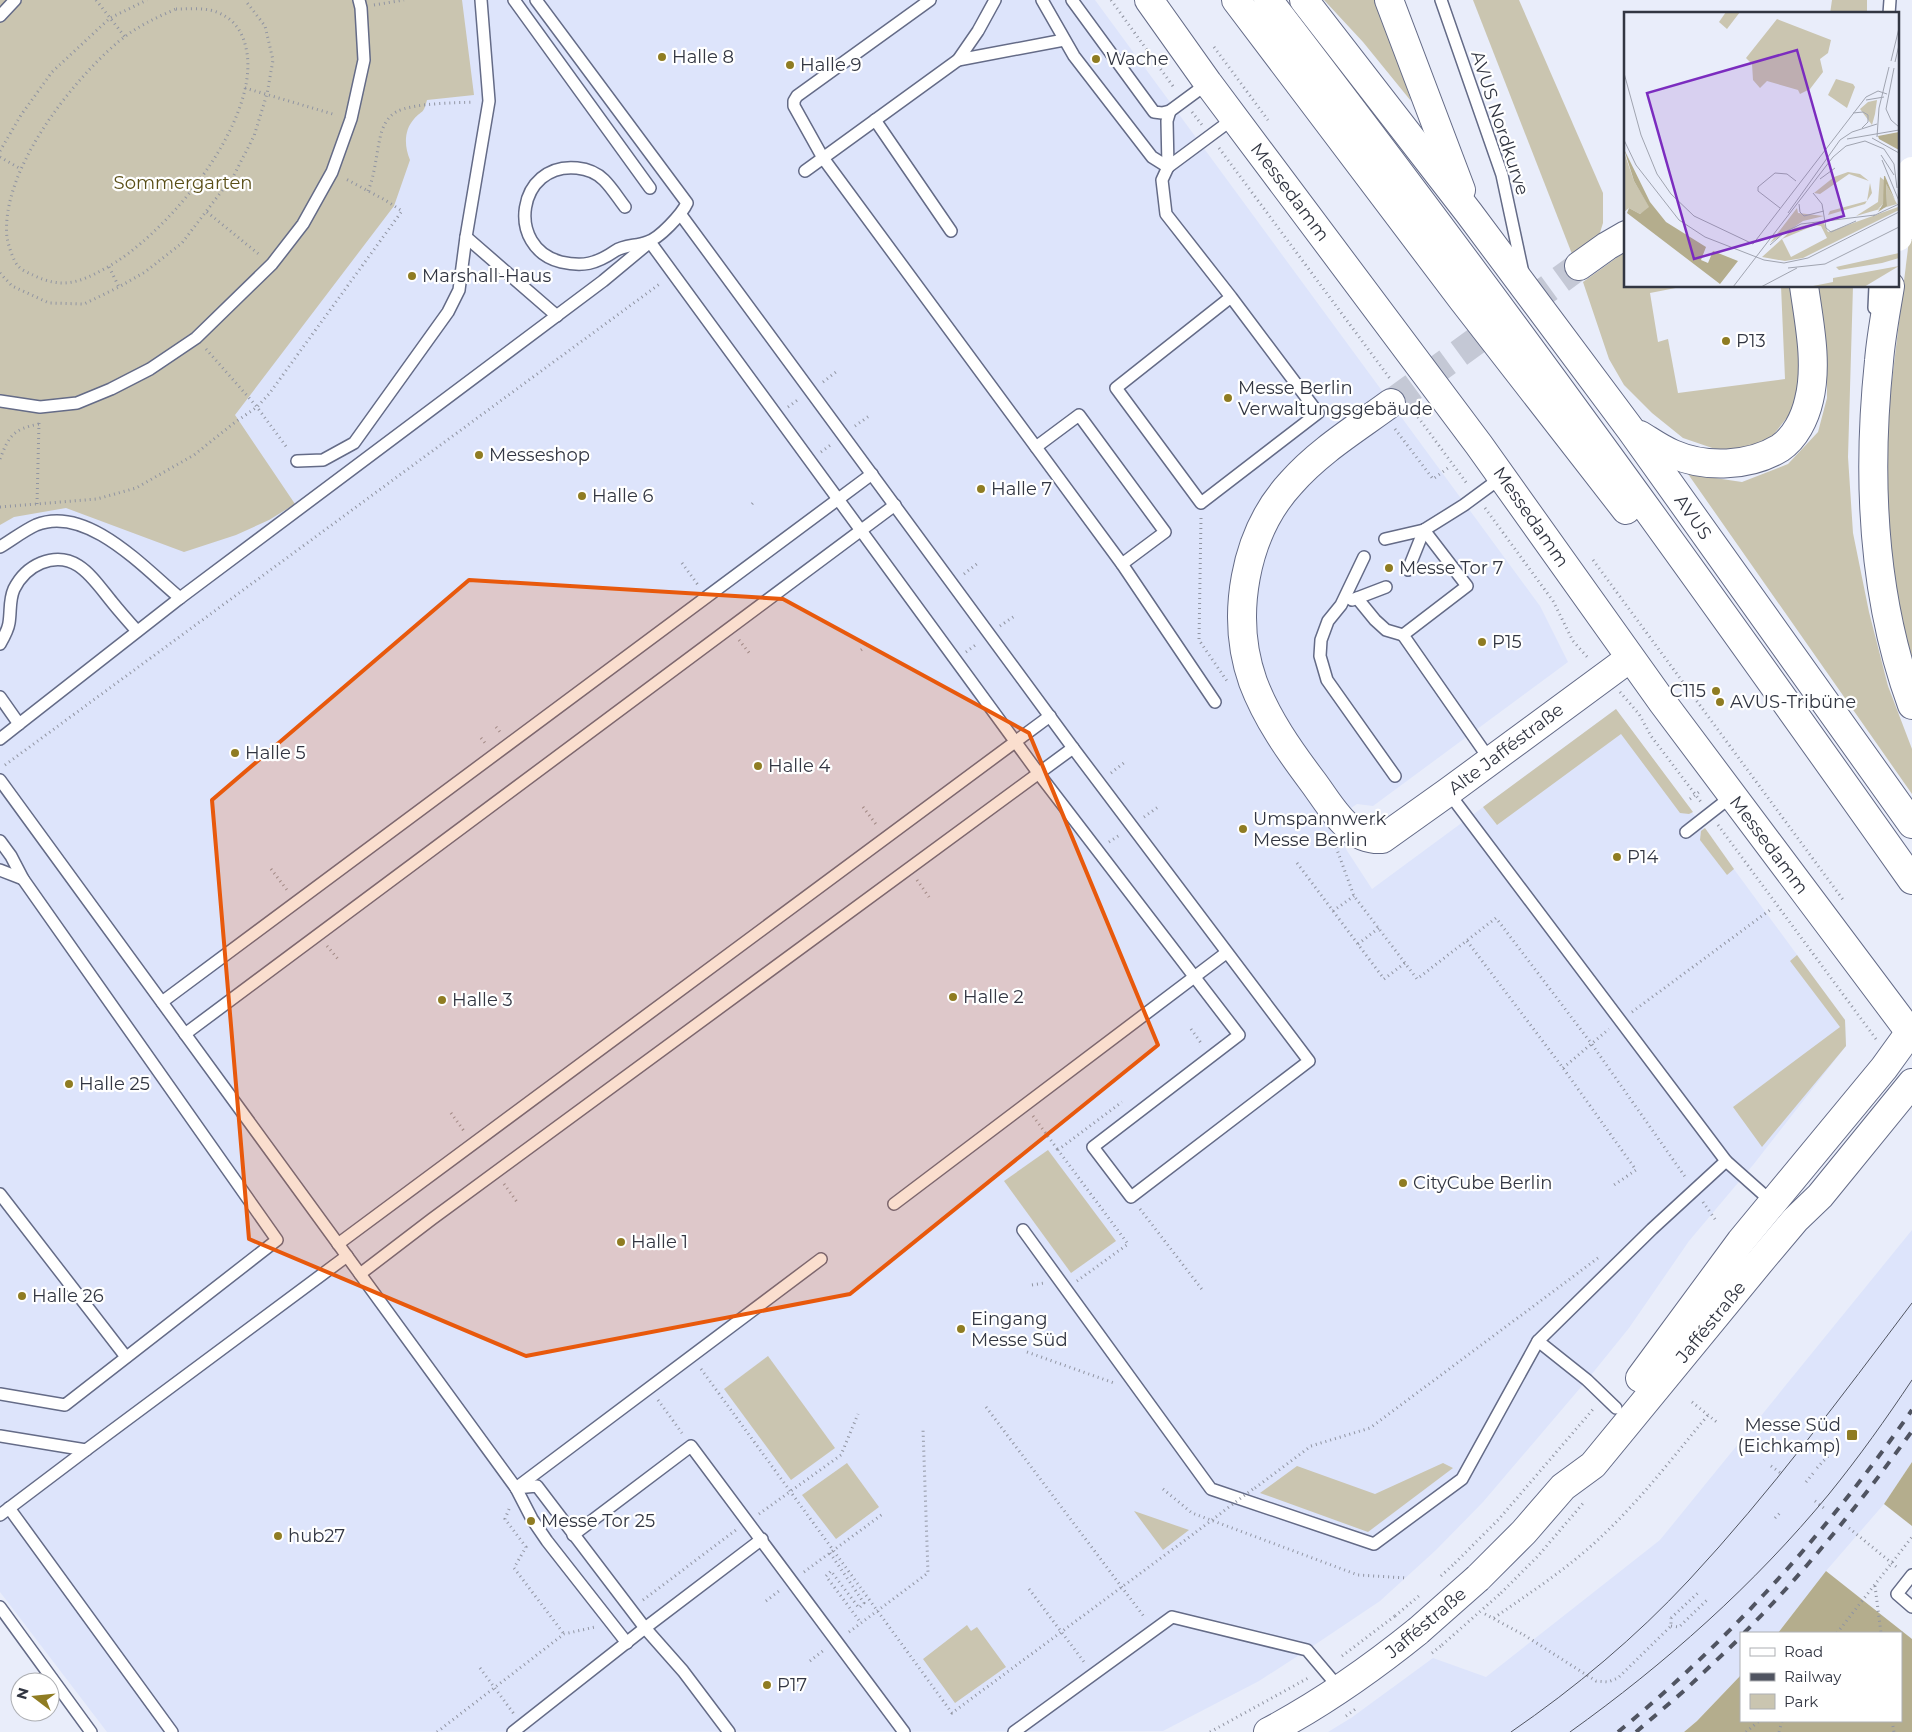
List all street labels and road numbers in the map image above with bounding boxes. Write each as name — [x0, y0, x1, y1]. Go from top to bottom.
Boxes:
street label: AVUS Nordkurve — [1466, 48, 1534, 198]
street label: Messedamm — [1246, 138, 1334, 246]
street label: Messedamm — [1488, 463, 1574, 571]
street label: AVUS — [1670, 490, 1716, 544]
street label: Alte Jafféstraße — [1444, 698, 1568, 800]
street label: Messedamm — [1725, 791, 1813, 899]
street label: Jafféstraße — [1671, 1277, 1751, 1368]
street label: Jafféstraße — [1380, 1583, 1471, 1664]

